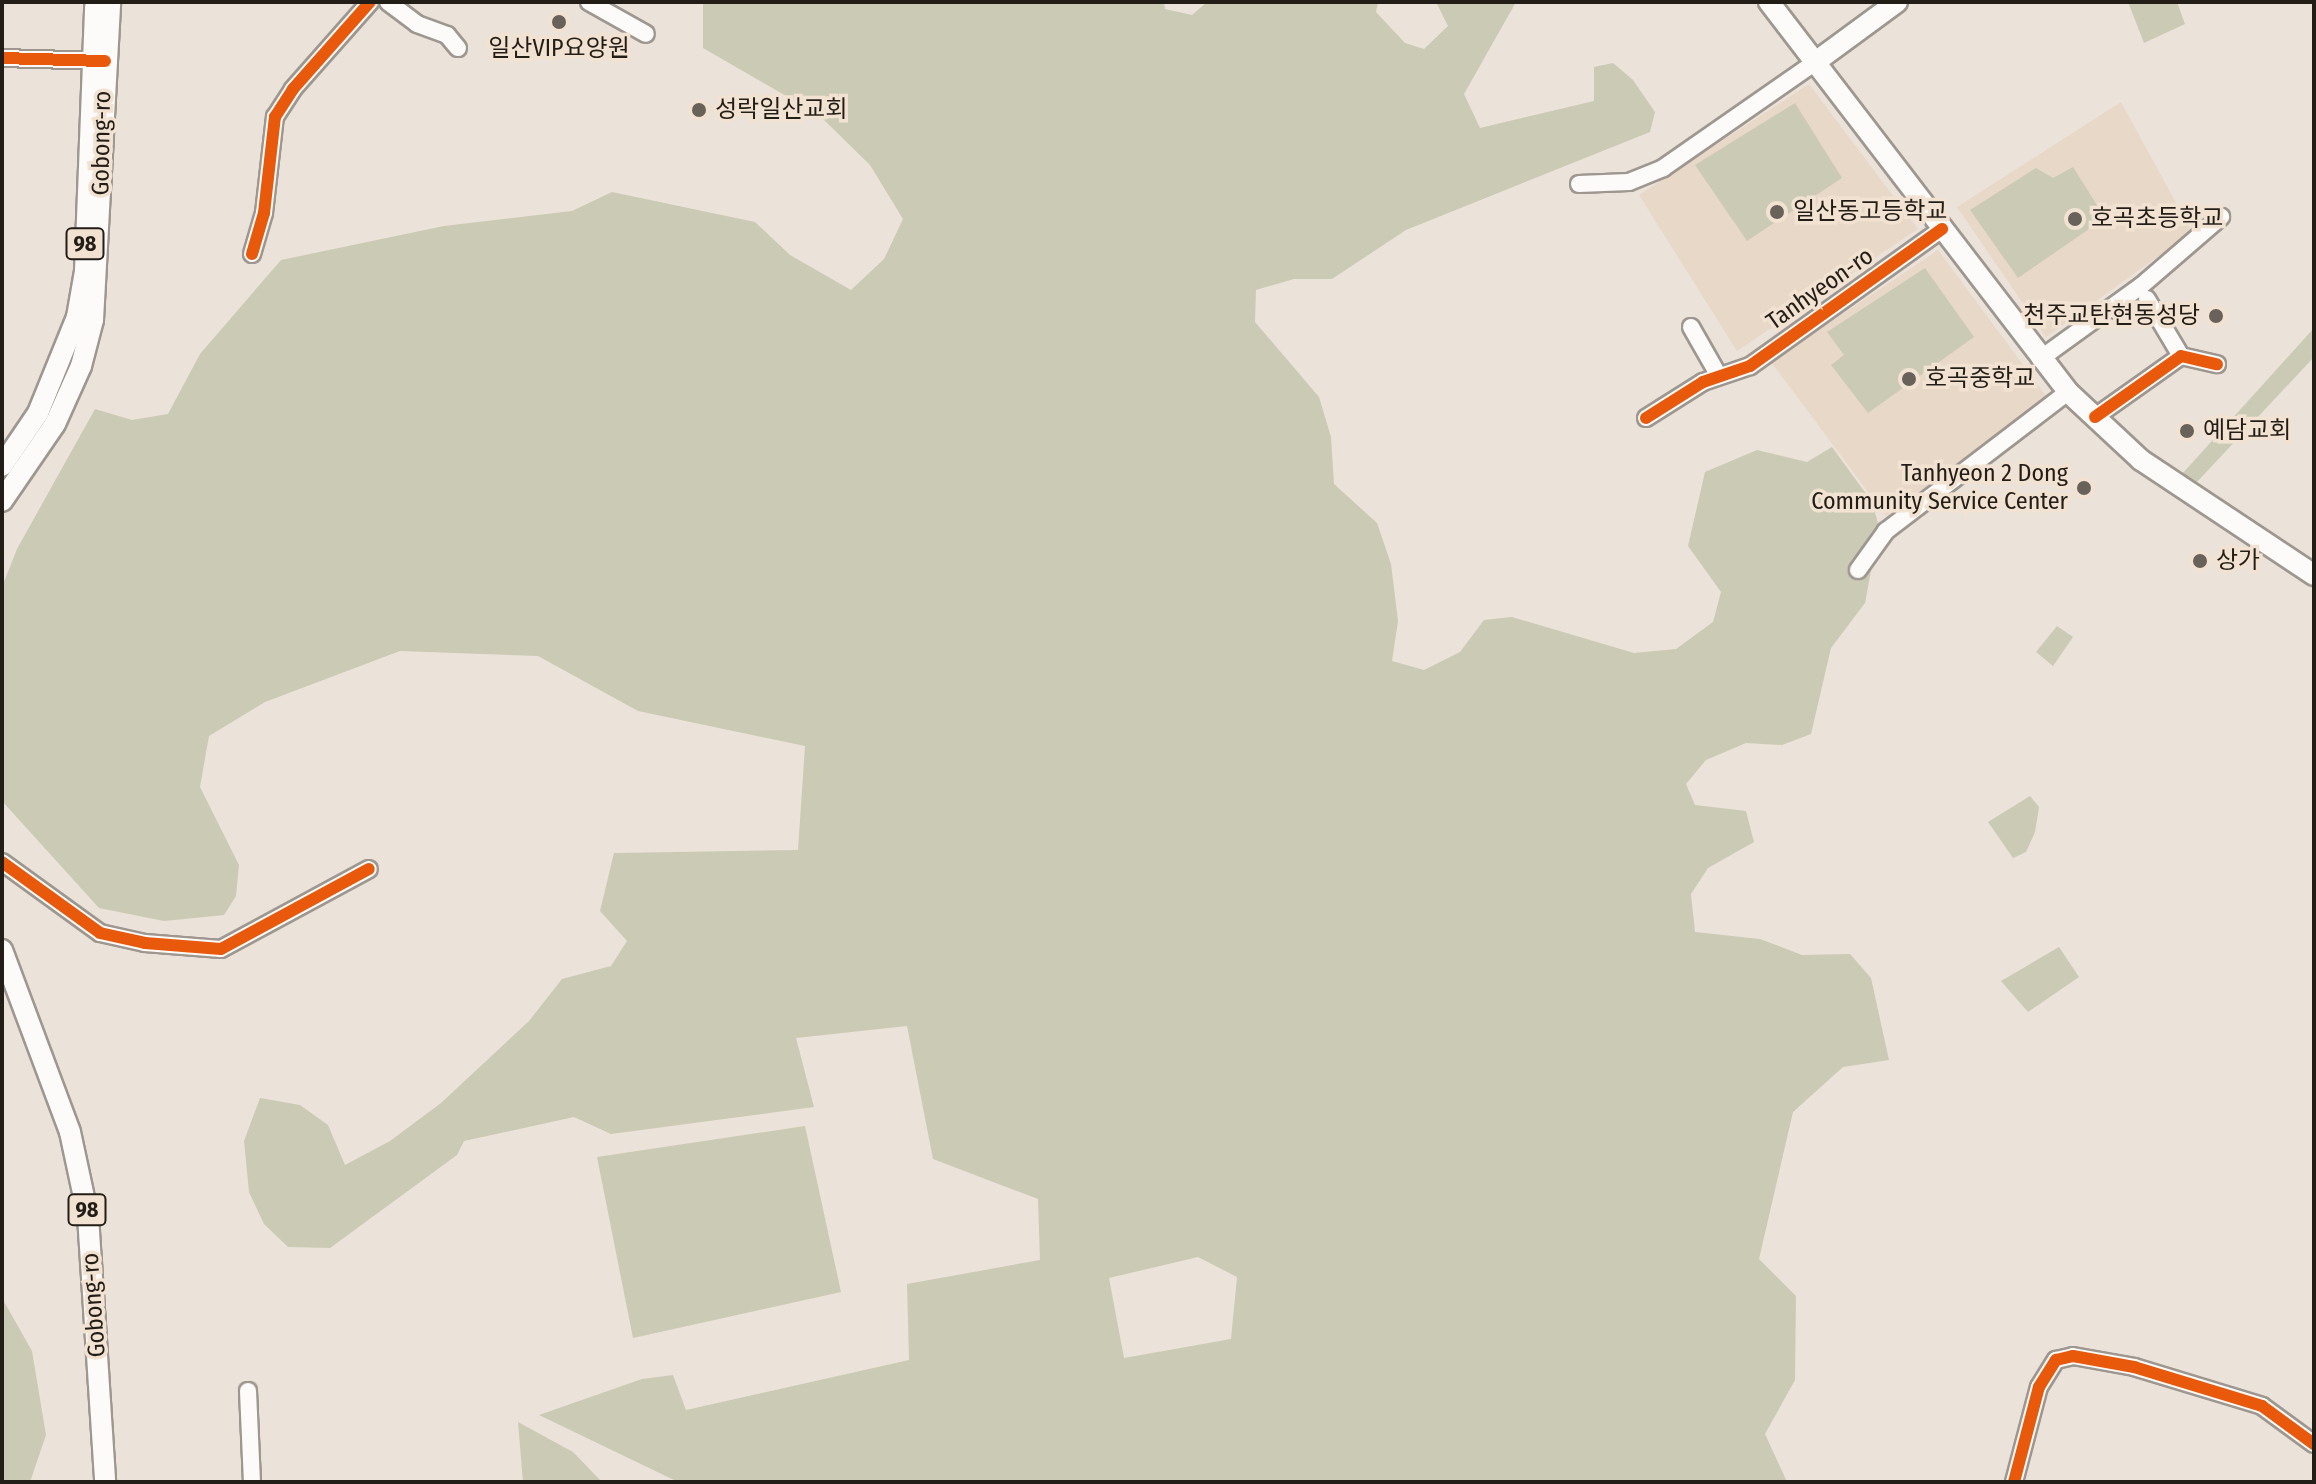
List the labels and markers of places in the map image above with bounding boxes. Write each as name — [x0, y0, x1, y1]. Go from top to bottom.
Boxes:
marker: 일산VIP요양원 — [550, 13, 568, 31]
place label: 일산VIP요양원 — [488, 35, 630, 63]
place label: 성락일산교회 — [715, 96, 847, 124]
marker: 성락일산교회 — [690, 101, 708, 119]
place label: 일산동고등학교 — [1793, 198, 1948, 226]
marker: 일산동고등학교 — [1768, 203, 1786, 221]
place label: 호곡초등학교 — [2091, 205, 2223, 233]
marker: 호곡초등학교 — [2066, 210, 2084, 228]
place label: 천주교탄현동성당 — [2023, 302, 2200, 330]
marker: 천주교탄현동성당 — [2207, 307, 2225, 325]
place label: 호곡중학교 — [1925, 365, 2035, 393]
marker: 호곡중학교 — [1900, 370, 1918, 388]
place label: 예담교회 — [2203, 417, 2291, 445]
marker: 예담교회 — [2178, 422, 2196, 440]
place label: Tanhyeon 2 Dong Community Service Center — [1811, 460, 2068, 516]
marker: Tanhyeon 2 Dong Community Service Center — [2075, 479, 2093, 497]
place label: 상가 — [2216, 547, 2260, 575]
marker: 상가 — [2191, 552, 2209, 570]

